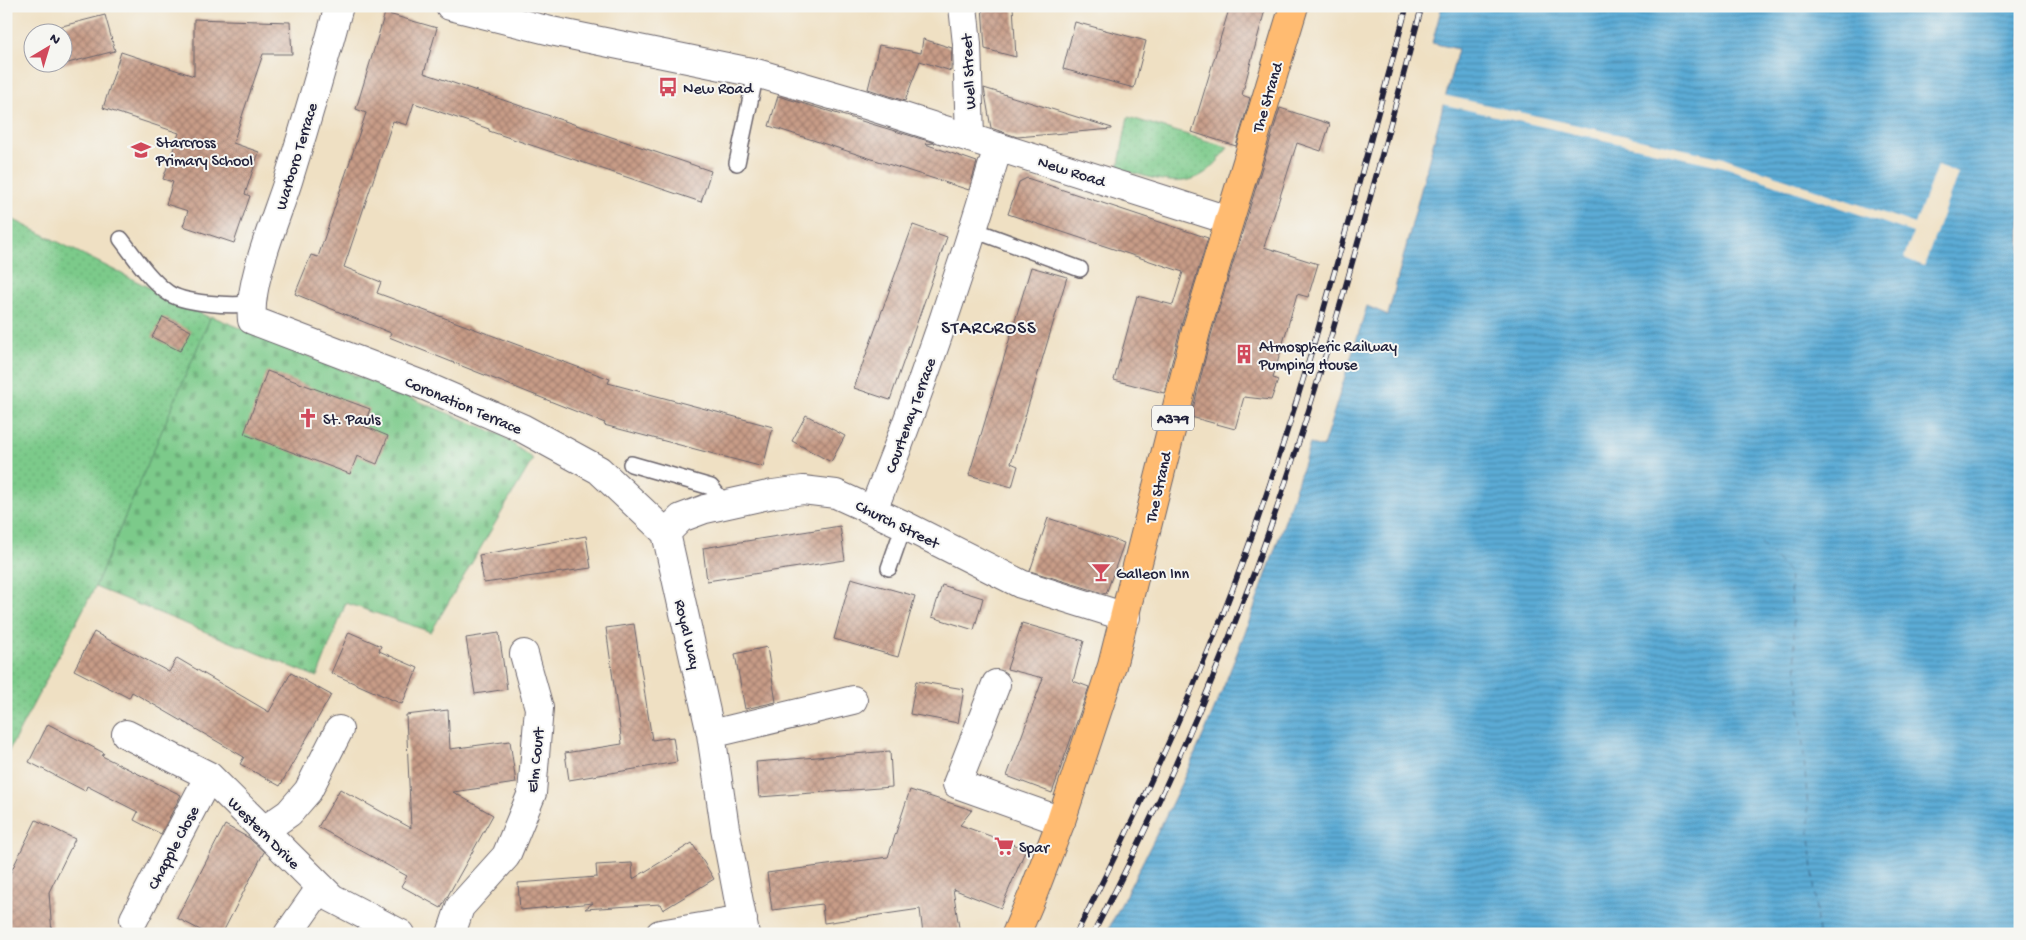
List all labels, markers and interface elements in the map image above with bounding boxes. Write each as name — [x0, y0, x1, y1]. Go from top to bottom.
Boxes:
north arrow — [22, 22, 72, 72]
text: N — [46, 30, 63, 49]
street label: Well Street — [959, 32, 982, 110]
street label: The Strand — [1249, 59, 1289, 136]
bus stop icon: New Road — [657, 76, 679, 98]
place label: New Road — [683, 81, 754, 100]
street label: Warboro Terrace — [273, 100, 324, 213]
place label: Starcross Primary School — [155, 135, 253, 172]
school or university icon: Starcross Primary School — [130, 139, 152, 161]
street label: New Road — [1035, 154, 1109, 194]
district label: STARCROSS — [941, 318, 1037, 341]
place label: Atmospheric Railway Pumping House — [1258, 339, 1397, 376]
building icon: Atmospheric Railway Pumping House — [1233, 343, 1255, 365]
street label: Courtenay Terrace — [883, 355, 942, 476]
street label: Coronation Terrace — [401, 374, 525, 441]
road number: A379 — [1152, 406, 1194, 430]
church icon: St. Pauls — [297, 407, 319, 429]
place label: St. Pauls — [323, 412, 382, 431]
street label: The Strand — [1143, 449, 1178, 526]
street label: Church Street — [851, 498, 943, 555]
bar icon: Galleon Inn — [1090, 561, 1112, 583]
place label: Galleon Inn — [1116, 566, 1189, 585]
street label: Royal Way — [668, 598, 703, 672]
street label: Elm Court — [525, 725, 550, 794]
street label: Western Drive — [222, 794, 303, 875]
street label: Chapple Close — [145, 803, 205, 894]
supermarket icon: Spar — [993, 835, 1015, 857]
place label: Spar — [1019, 840, 1050, 859]

